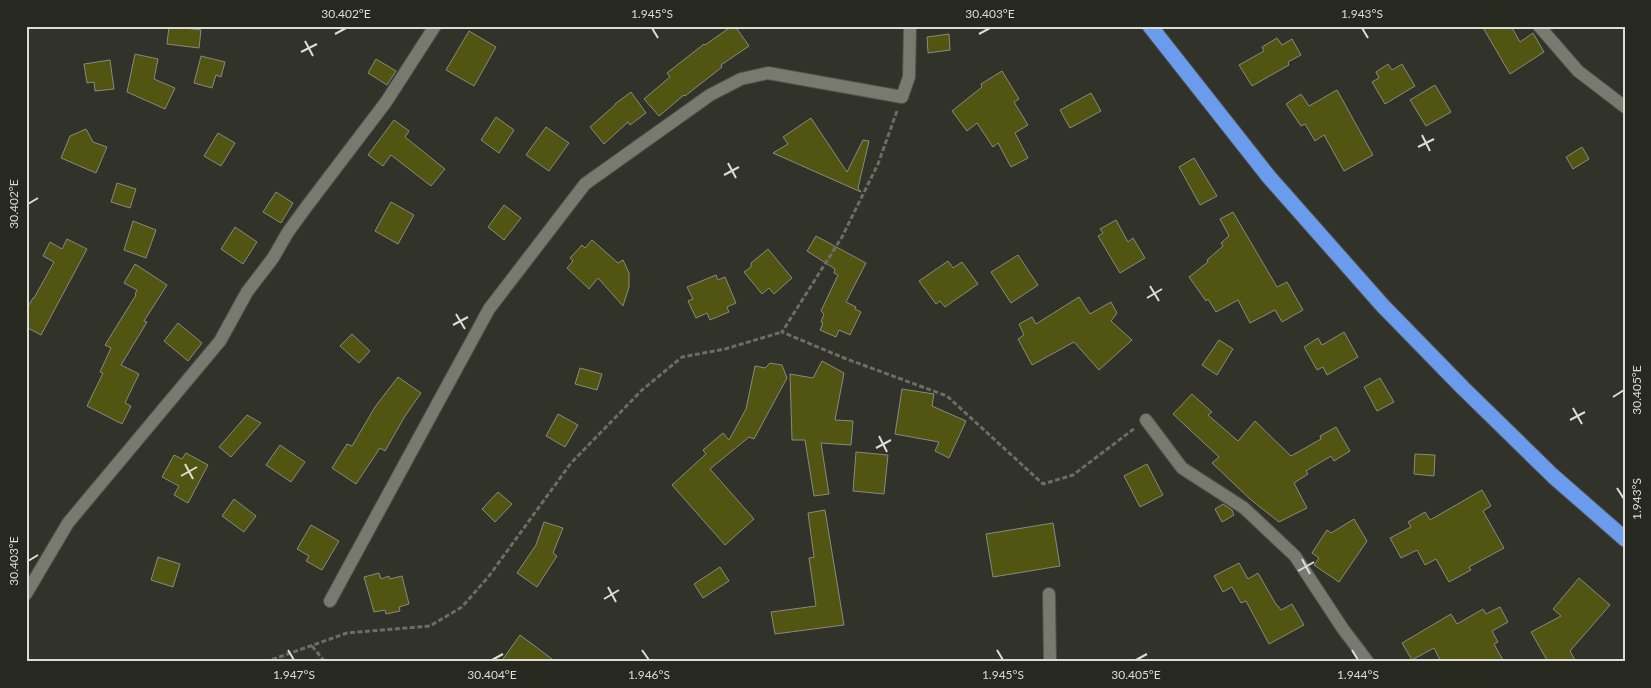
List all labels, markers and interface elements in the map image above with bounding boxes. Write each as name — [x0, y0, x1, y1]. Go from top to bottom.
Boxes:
text: 30.402°E — [321, 6, 371, 21]
text: 1.945°S — [631, 6, 673, 21]
text: 30.403°E — [965, 6, 1015, 21]
text: 1.943°S — [1341, 6, 1383, 21]
text: 30.402°E — [6, 179, 21, 229]
text: 30.405°E — [1629, 365, 1644, 415]
text: 1.943°S — [1629, 478, 1644, 520]
text: 30.403°E — [6, 536, 21, 586]
text: 1.947°S — [273, 667, 315, 682]
text: 30.404°E — [467, 667, 517, 682]
text: 1.946°S — [628, 667, 670, 682]
text: 1.945°S — [982, 667, 1024, 682]
text: 30.405°E — [1111, 667, 1161, 682]
text: 1.944°S — [1337, 667, 1379, 682]

